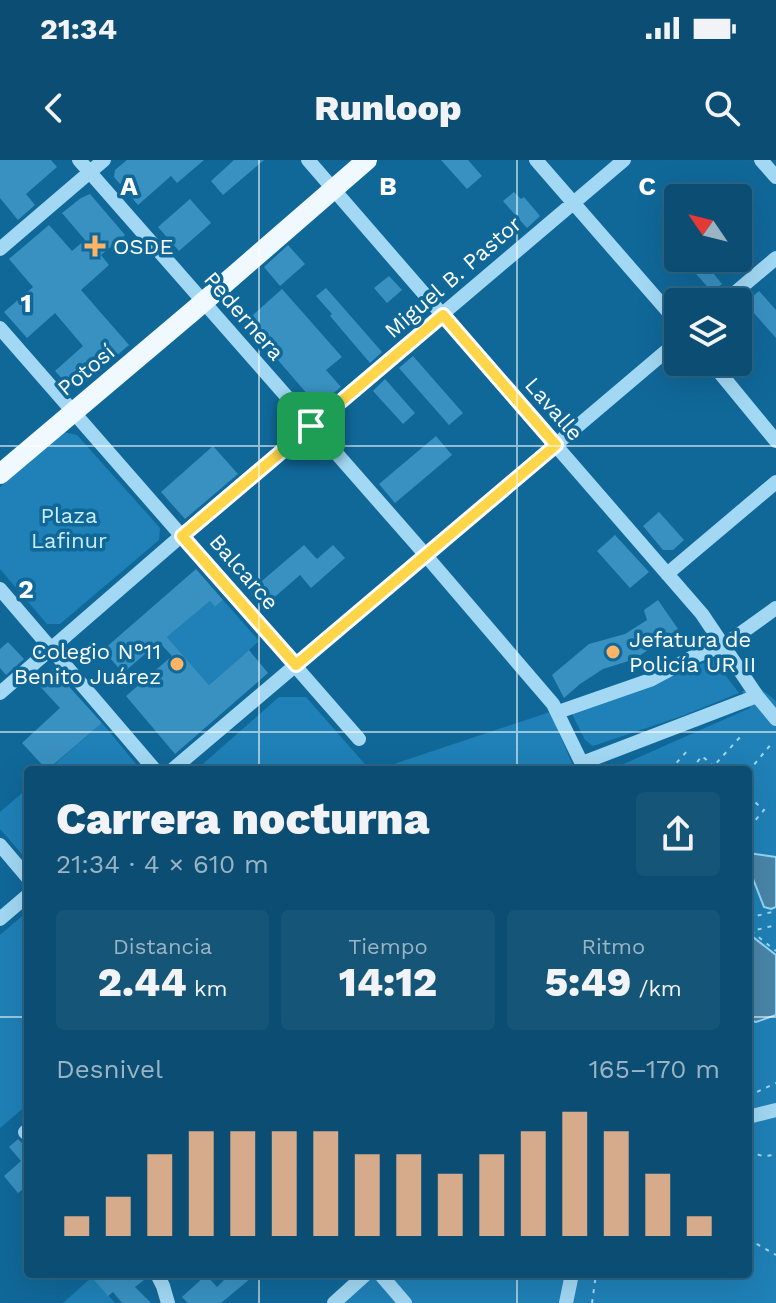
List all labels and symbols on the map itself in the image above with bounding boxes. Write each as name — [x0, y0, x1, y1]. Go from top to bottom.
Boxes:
text: A — [120, 171, 138, 201]
text: B — [379, 171, 397, 201]
text: C — [638, 171, 656, 201]
north arrow — [664, 184, 752, 272]
street label: Miguel B. Pastor — [380, 211, 526, 343]
place label: OSDE — [113, 234, 173, 259]
marker: OSDE — [84, 235, 106, 257]
street label: Pedernera — [199, 267, 289, 365]
text: 1 — [20, 288, 32, 318]
street label: Potosí — [53, 339, 119, 401]
street label: Lavalle — [520, 372, 588, 446]
pin — [277, 392, 345, 460]
park label: Plaza Lafinur — [31, 503, 107, 553]
street label: Balcarce — [204, 529, 284, 615]
text: 2 — [18, 574, 34, 604]
place label: Jefatura de Policía UR II — [629, 627, 756, 677]
place label: Colegio N°11 Benito Juárez — [14, 639, 161, 689]
marker: Jefatura de Policía UR II — [604, 643, 622, 661]
marker: Colegio N°11 Benito Juárez — [168, 655, 186, 673]

